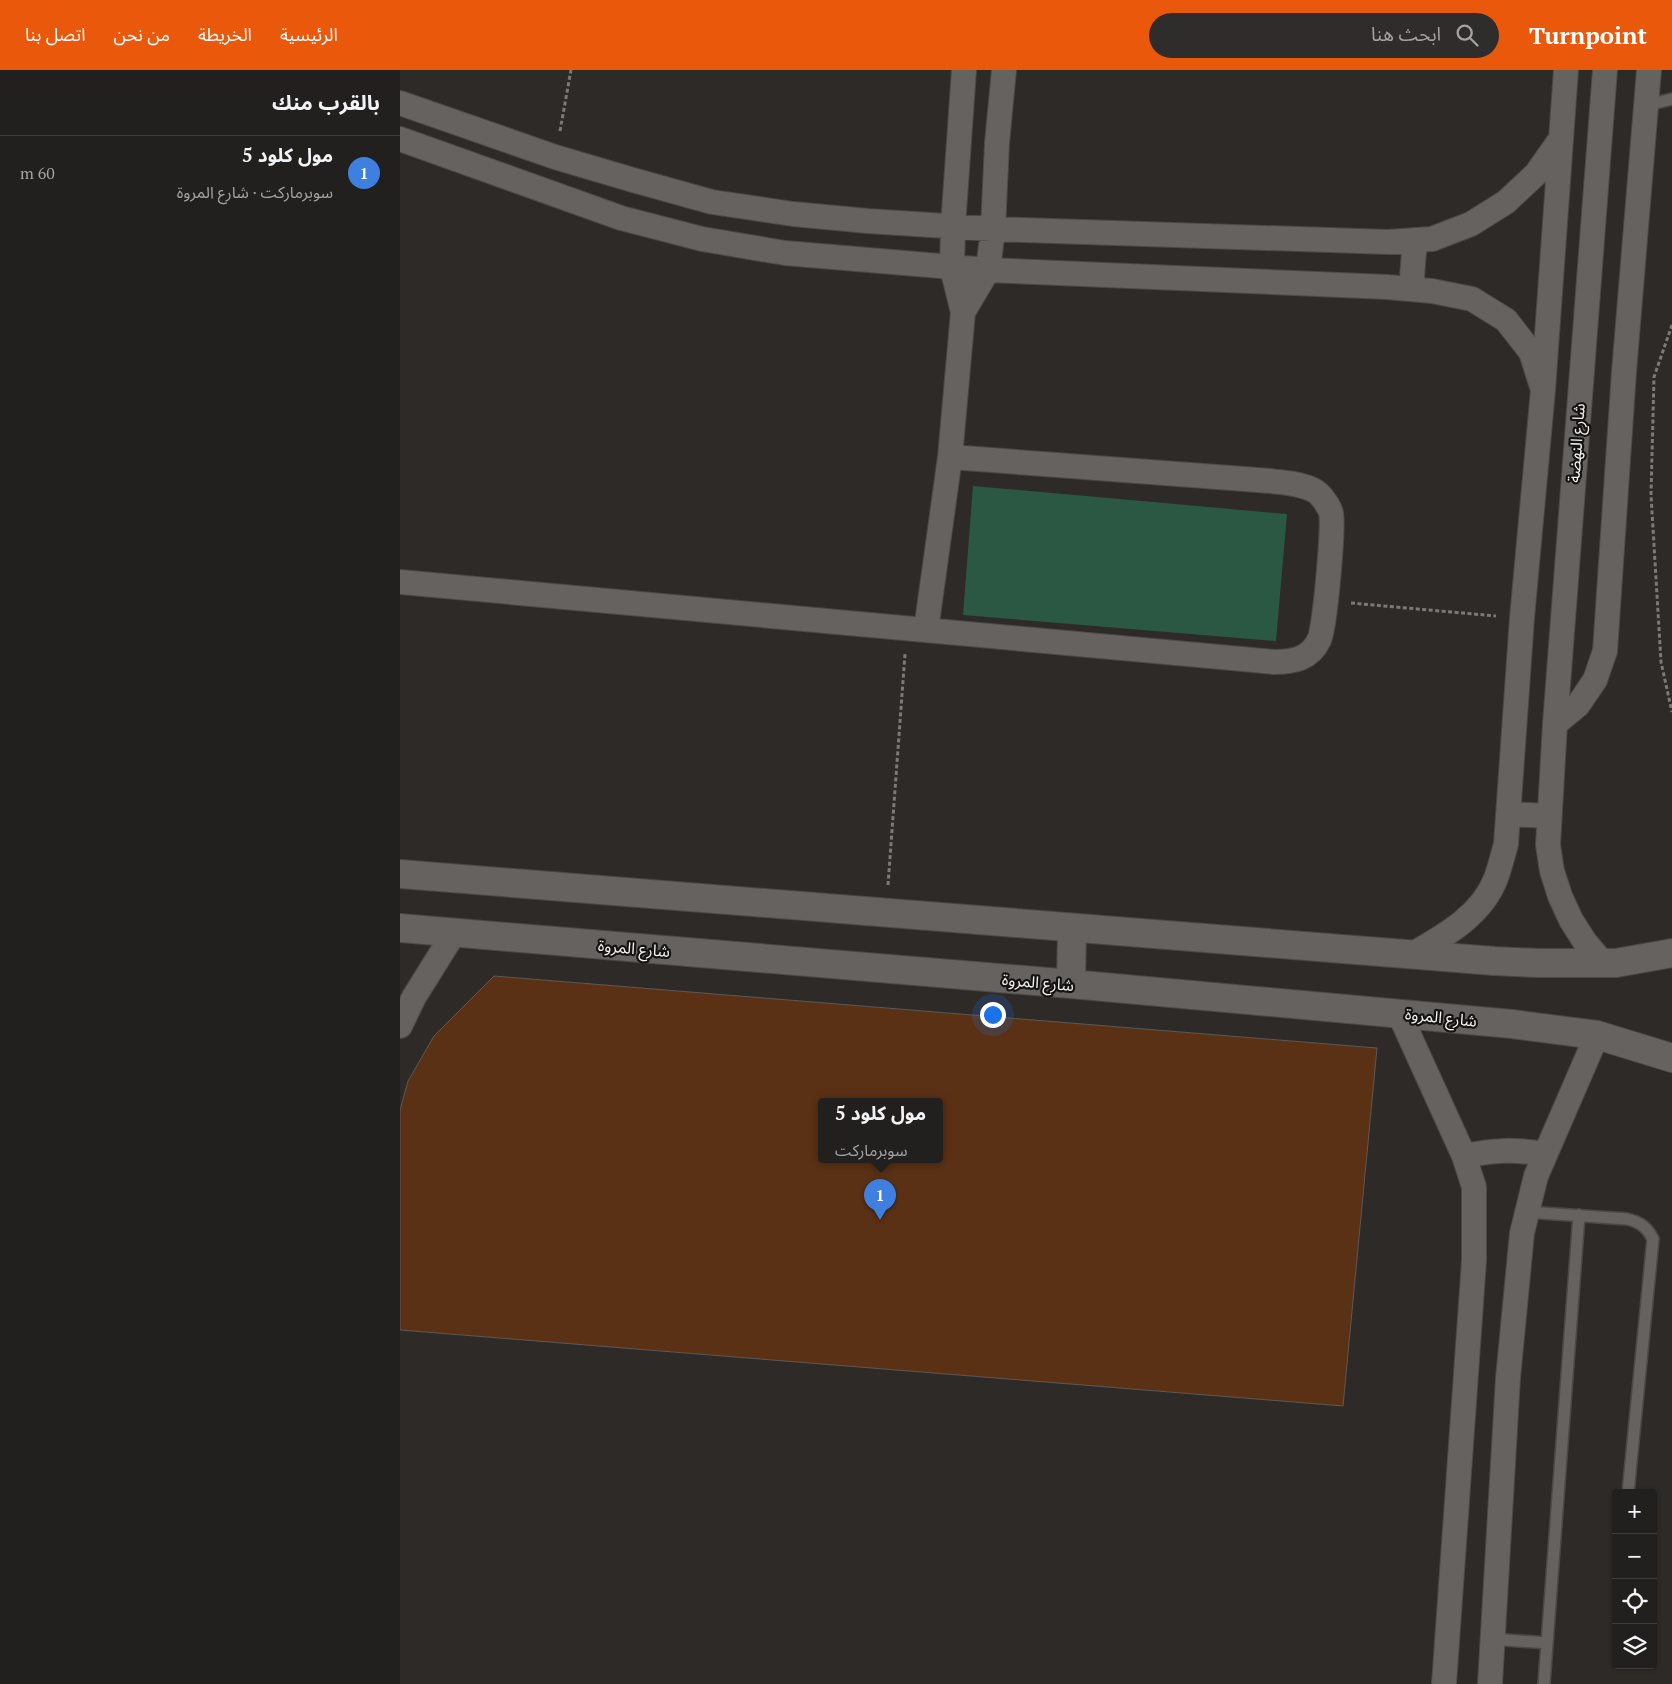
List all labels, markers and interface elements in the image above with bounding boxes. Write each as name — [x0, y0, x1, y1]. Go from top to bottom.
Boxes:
search box — [1149, 13, 1499, 58]
text: Turnpoint — [1529, 19, 1647, 51]
text: ابحث هنا — [1371, 21, 1441, 46]
icon: search — [1453, 21, 1481, 49]
text: اتصل بنا — [25, 22, 86, 46]
text: من نحن — [114, 22, 170, 46]
text: الخريطة — [198, 22, 252, 46]
text: الرئيسية — [280, 22, 338, 46]
text: بالقرب منك — [272, 88, 380, 116]
text: مول كلود 5 — [242, 142, 333, 167]
text: 60 m — [20, 162, 55, 184]
text: 1 — [359, 162, 369, 184]
text: سوبرماركت · شارع المروة — [177, 181, 333, 203]
street label: شارع النهضة — [1562, 403, 1592, 484]
street label: شارع المروة — [597, 934, 671, 964]
street label: شارع المروة — [1001, 968, 1075, 998]
your location — [980, 1002, 1006, 1028]
street label: شارع المروة — [1404, 1002, 1478, 1034]
popup — [818, 1098, 943, 1163]
text: مول كلود 5 — [835, 1100, 926, 1125]
text: سوبرماركت — [835, 1139, 907, 1161]
pin: 1 — [864, 1179, 896, 1220]
map controls — [1612, 1489, 1657, 1669]
button: + — [1612, 1489, 1657, 1534]
button: − — [1612, 1534, 1657, 1579]
button: locate — [1612, 1579, 1657, 1624]
button: layers — [1612, 1624, 1657, 1669]

